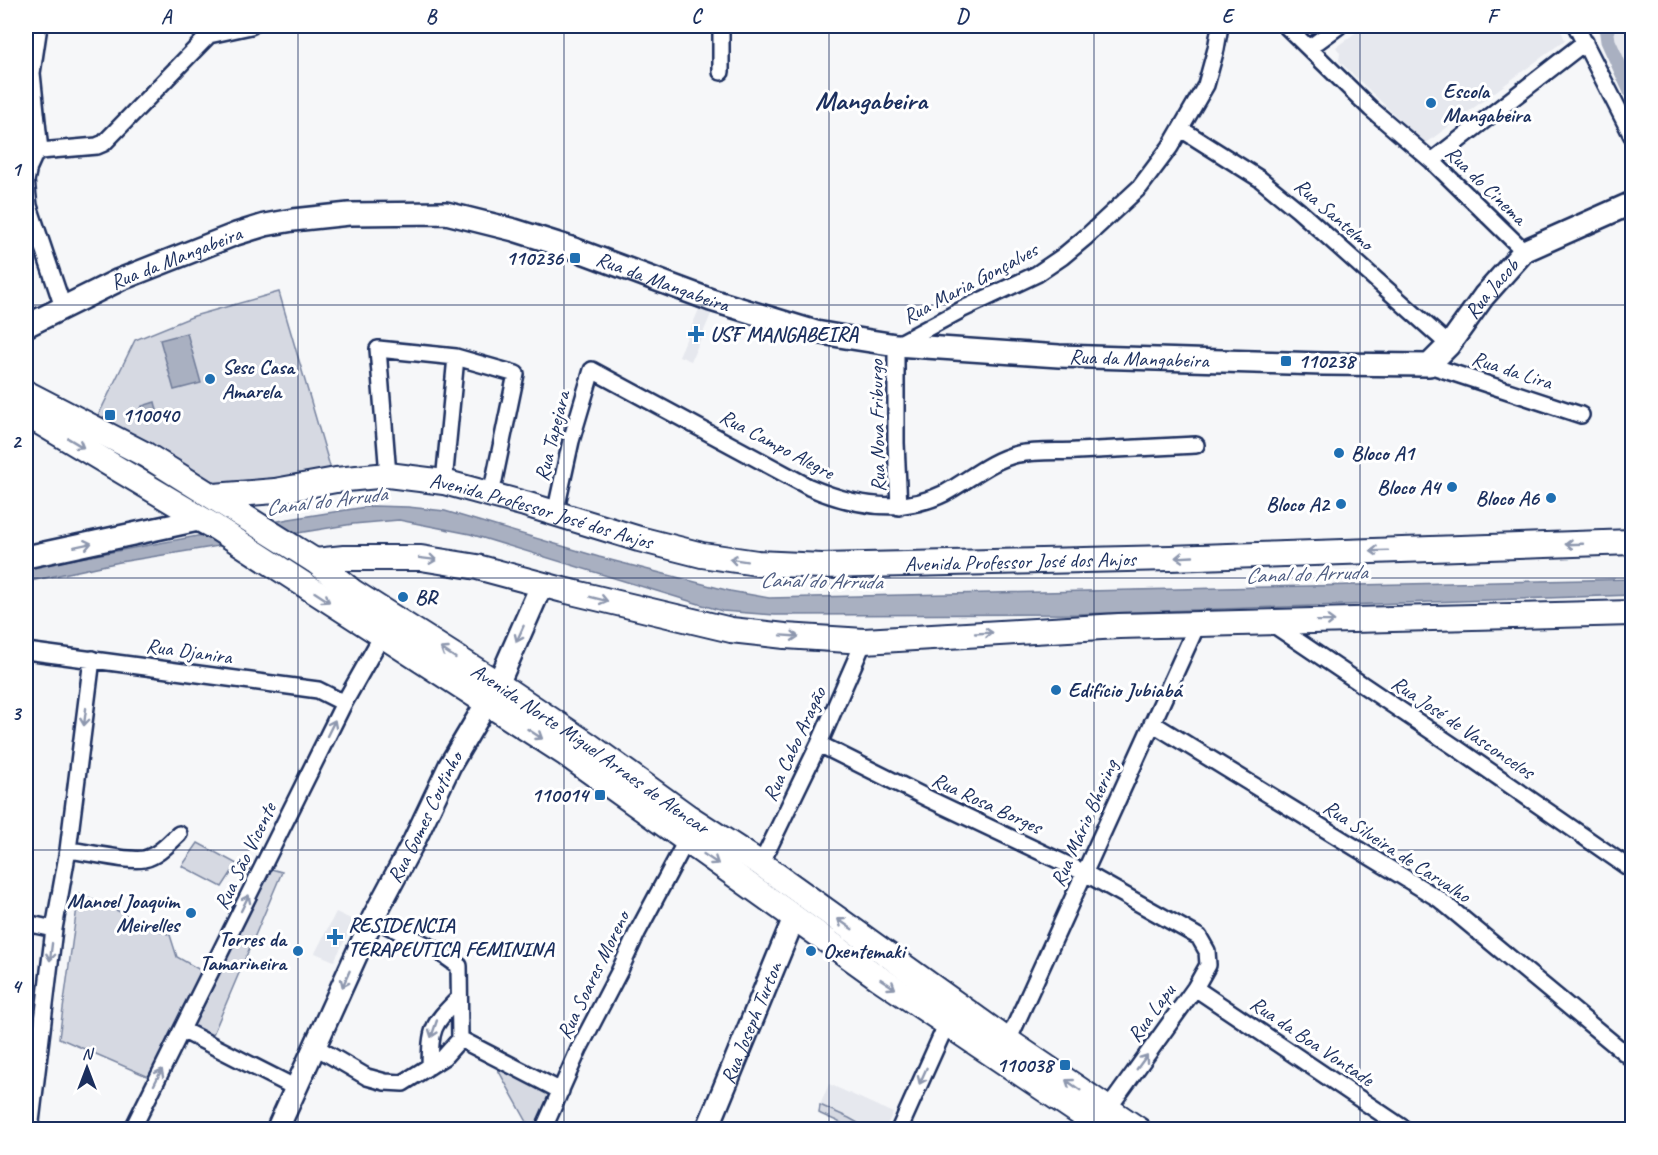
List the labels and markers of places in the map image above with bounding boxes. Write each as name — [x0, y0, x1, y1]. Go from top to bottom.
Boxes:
place label: Escola Mangabeira — [1443, 78, 1532, 128]
marker: Escola Mangabeira — [1424, 96, 1438, 110]
place label: 110236 — [506, 245, 565, 271]
marker: 110236 — [568, 251, 582, 265]
place label: USF MANGABEIRA — [710, 321, 859, 347]
marker: USF MANGABEIRA — [687, 325, 705, 343]
place label: 110238 — [1298, 348, 1357, 374]
place label: Sesc Casa Amarela — [222, 354, 296, 404]
marker: 110238 — [1279, 354, 1293, 368]
marker: Sesc Casa Amarela — [203, 372, 217, 386]
place label: 110040 — [122, 402, 181, 428]
marker: 110040 — [103, 408, 117, 422]
place label: Bloco A1 — [1351, 440, 1417, 466]
marker: Bloco A1 — [1332, 446, 1346, 460]
place label: Bloco A4 — [1377, 474, 1443, 500]
marker: Bloco A4 — [1445, 480, 1459, 494]
place label: Bloco A6 — [1476, 485, 1541, 511]
place label: Bloco A2 — [1266, 491, 1332, 517]
marker: Bloco A6 — [1544, 491, 1558, 505]
marker: Bloco A2 — [1334, 497, 1348, 511]
place label: BR — [415, 584, 439, 610]
marker: BR — [396, 590, 410, 604]
place label: Edifício Jubiabá — [1068, 677, 1183, 703]
marker: Edifício Jubiabá — [1049, 683, 1063, 697]
place label: 110014 — [531, 782, 591, 808]
marker: 110014 — [593, 788, 607, 802]
place label: Manoel Joaquim Meirelles — [67, 888, 182, 938]
marker: Manoel Joaquim Meirelles — [184, 906, 198, 920]
place label: RESIDENCIA TERAPEUTICA FEMININA — [348, 912, 555, 962]
place label: Torres da Tamarineira — [200, 926, 288, 976]
marker: RESIDENCIA TERAPEUTICA FEMININA — [326, 928, 344, 946]
place label: Oxentemaki — [823, 938, 908, 964]
marker: Torres da Tamarineira — [291, 944, 305, 958]
marker: Oxentemaki — [804, 944, 818, 958]
place label: 110038 — [996, 1052, 1056, 1078]
marker: 110038 — [1058, 1058, 1072, 1072]

